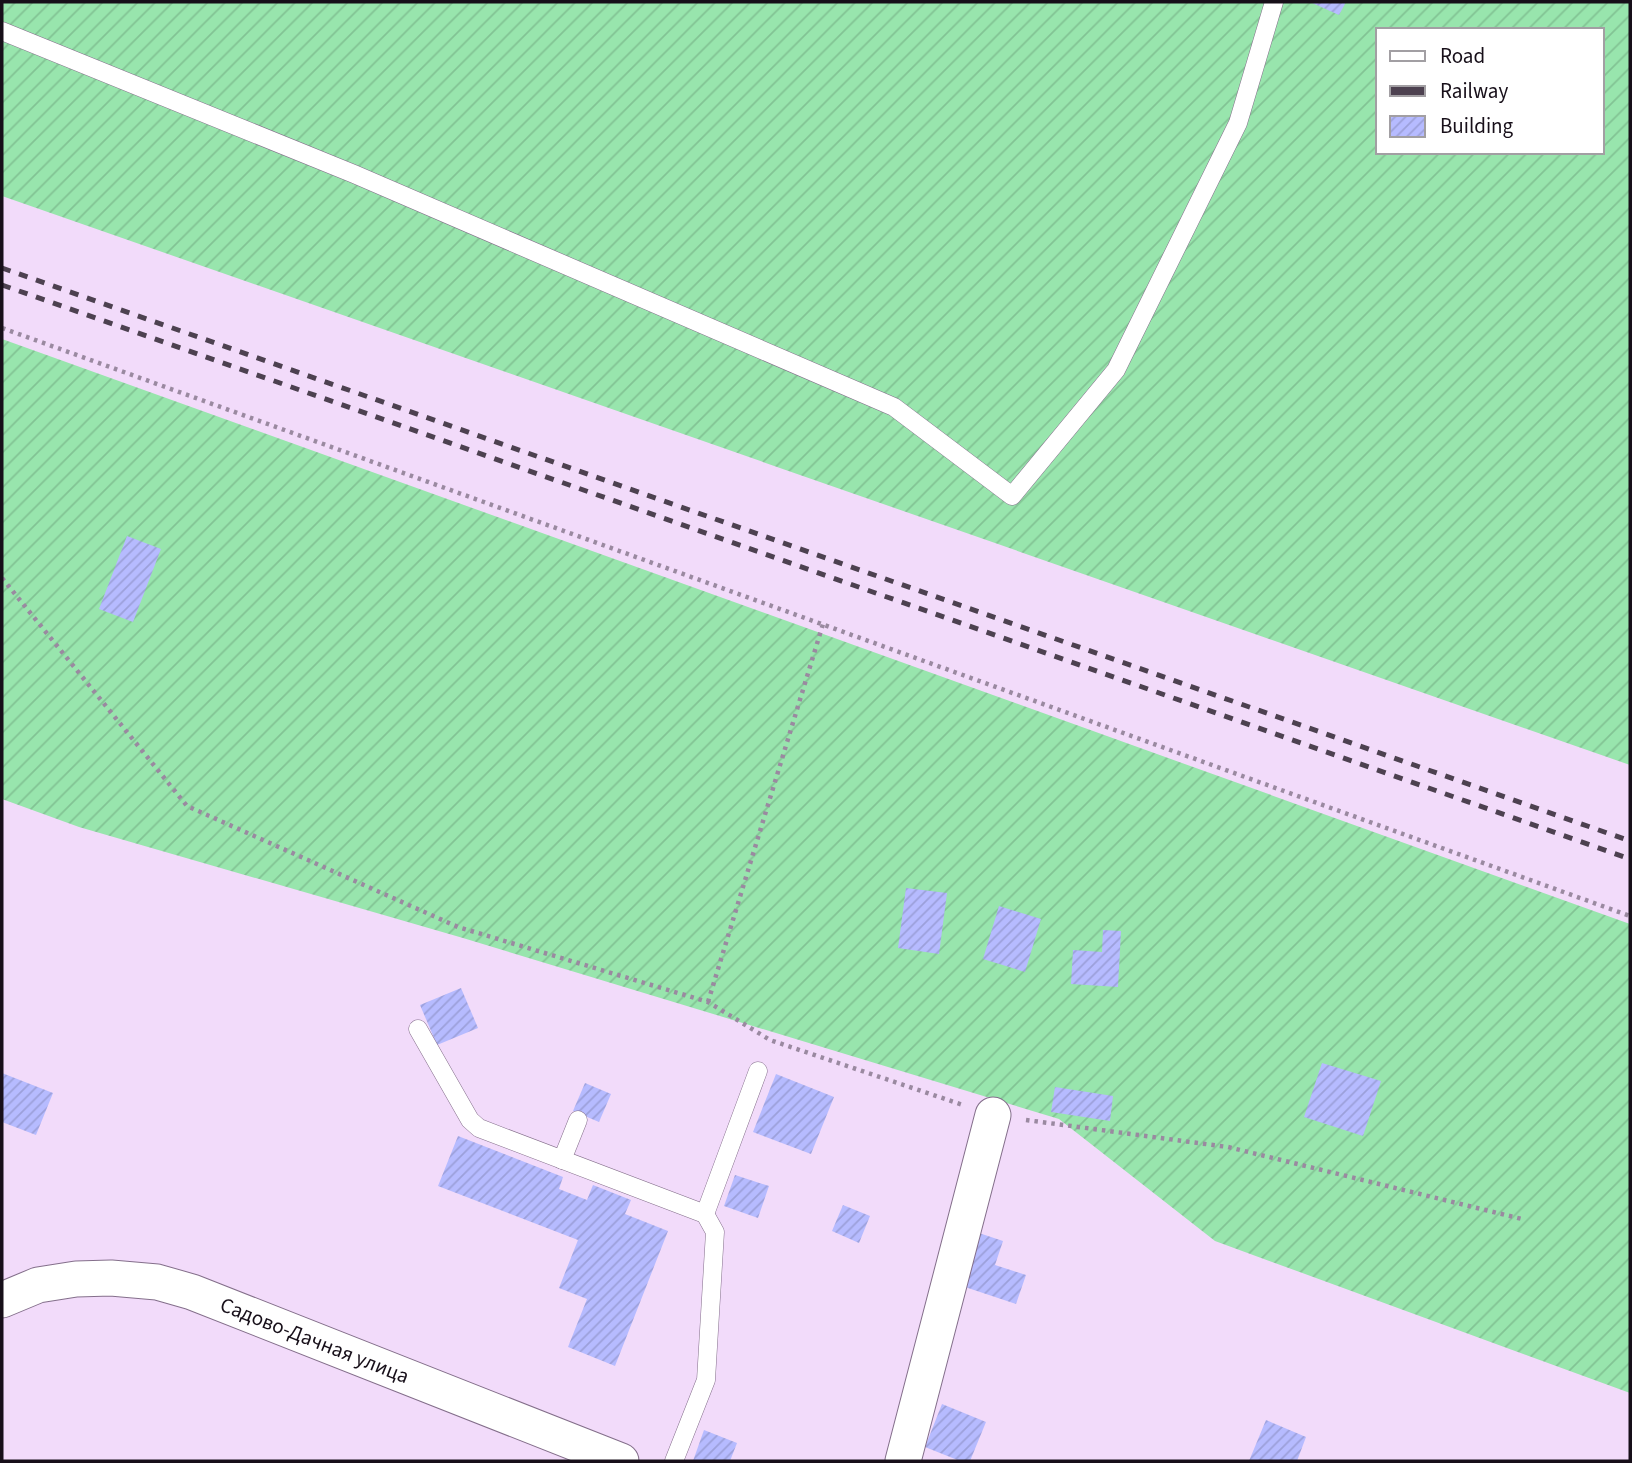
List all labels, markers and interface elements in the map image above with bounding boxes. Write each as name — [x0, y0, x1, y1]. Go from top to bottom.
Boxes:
legend — [1376, 28, 1604, 154]
text: Road — [1440, 41, 1485, 71]
text: Railway — [1440, 76, 1508, 106]
text: Building — [1440, 111, 1514, 141]
street label: Садово-Дачная улица — [216, 1290, 414, 1391]

